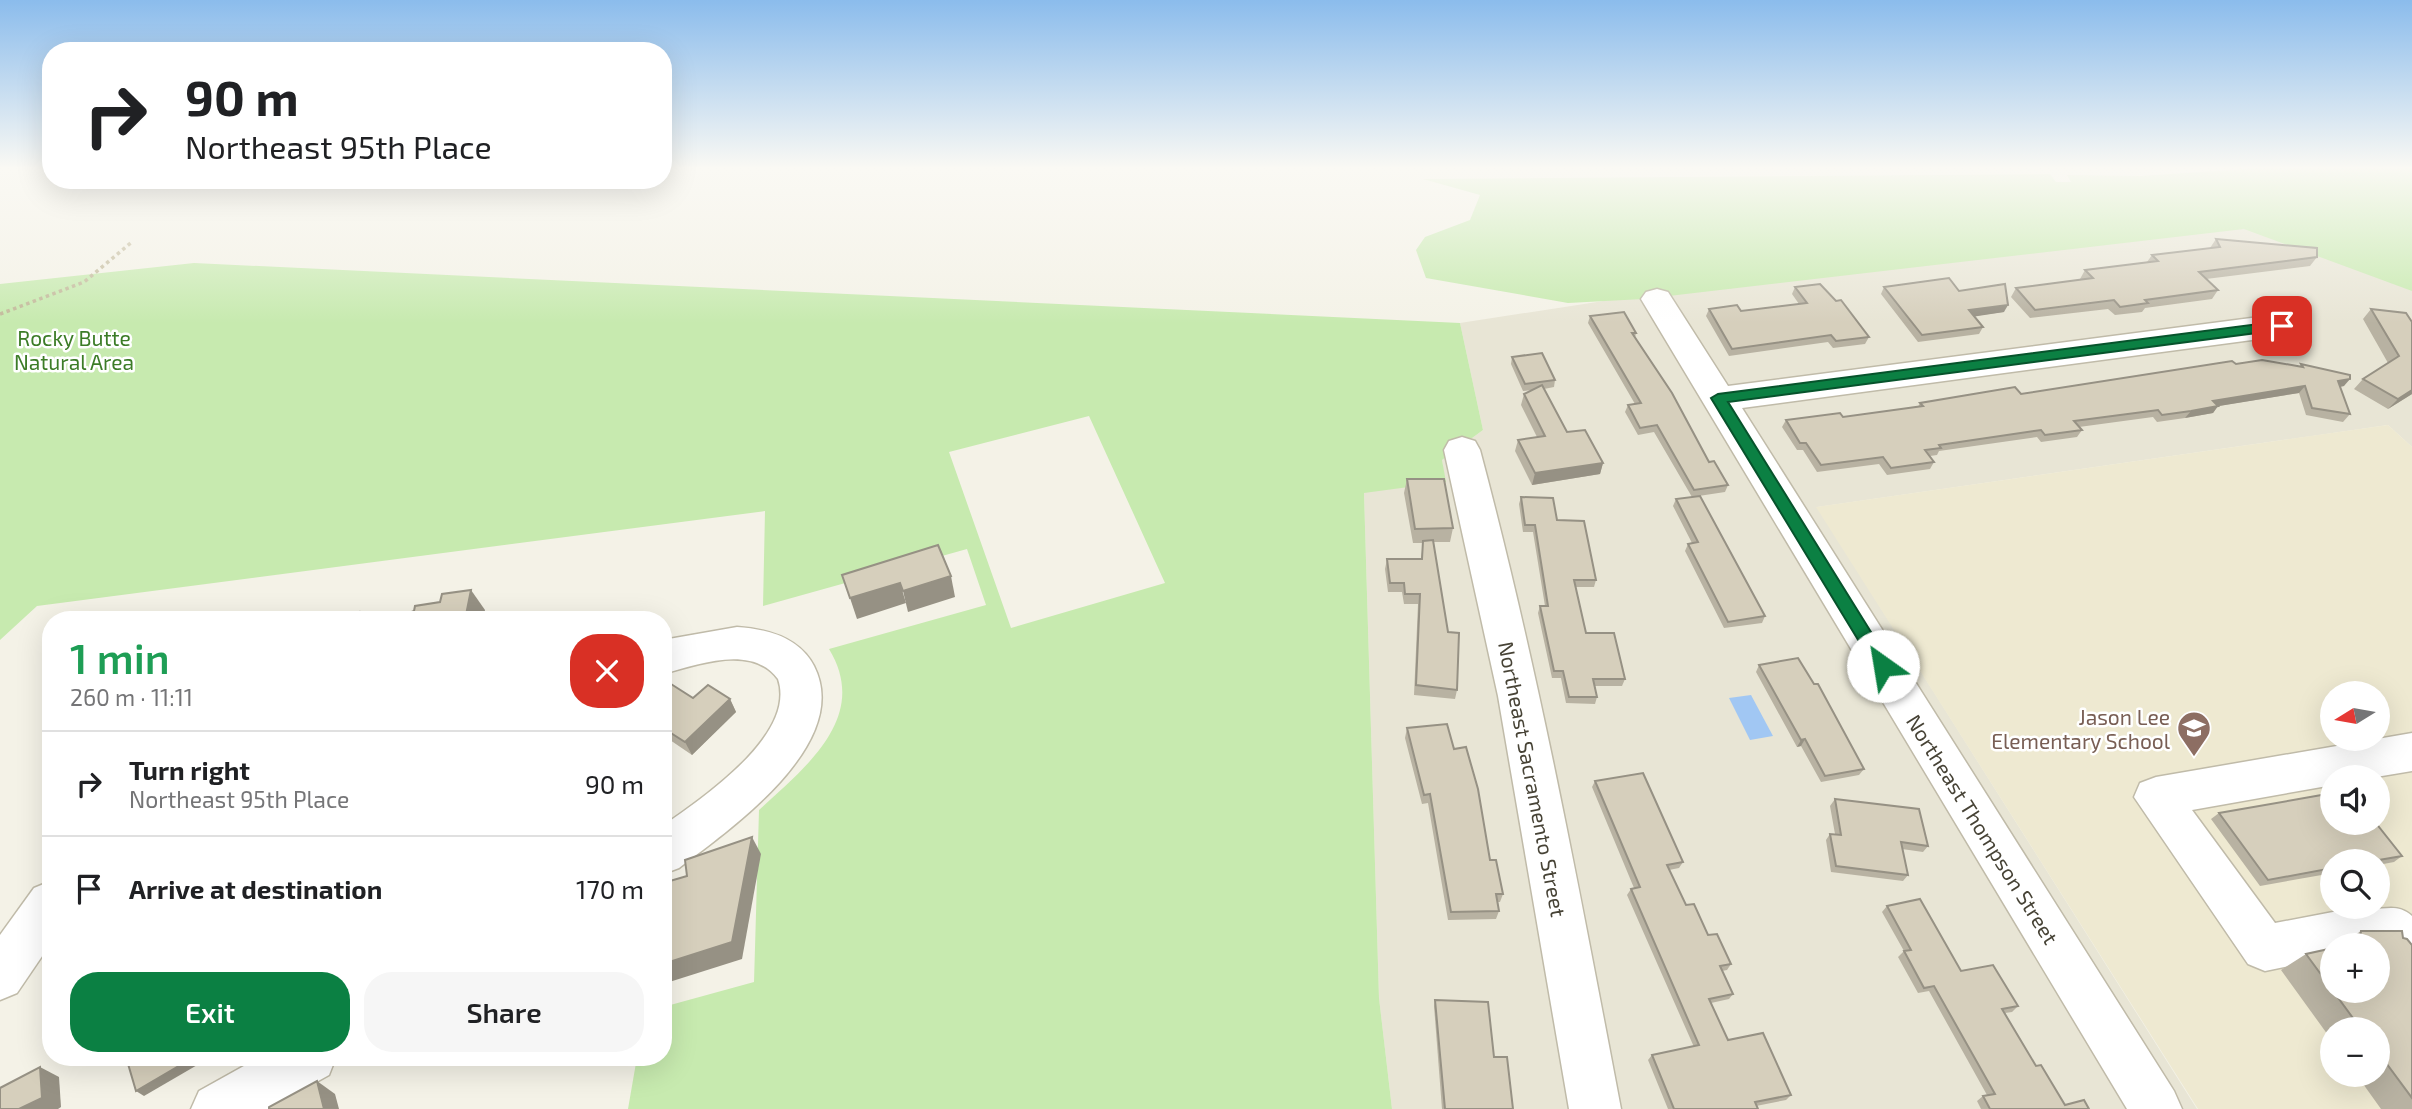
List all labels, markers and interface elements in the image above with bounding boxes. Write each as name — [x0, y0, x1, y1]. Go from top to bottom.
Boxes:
text: 90 m — [185, 67, 299, 126]
icon: right — [70, 70, 161, 161]
text: Northeast 95th Place — [185, 127, 492, 165]
pin — [2252, 296, 2312, 356]
icon: arrive — [2263, 307, 2301, 345]
park label: Rocky Butte Natural Area — [14, 325, 134, 374]
position arrow — [1846, 629, 1920, 703]
text: 1 min — [70, 632, 170, 682]
button: close — [570, 634, 644, 708]
street label: Northeast Sacramento Street — [1494, 639, 1572, 919]
north arrow — [2320, 681, 2390, 751]
map controls — [2320, 681, 2390, 1087]
text: 260 m · 11:11 — [70, 683, 193, 711]
place label: Jason Lee Elementary School — [1991, 704, 2171, 753]
school or university icon: Jason Lee Elementary School — [2175, 709, 2213, 758]
street label: Northeast Thompson Street — [1902, 710, 2064, 948]
text: Turn right — [129, 754, 250, 785]
icon: right — [70, 765, 108, 803]
button: sound — [2320, 765, 2390, 835]
text: 90 m — [585, 768, 644, 799]
text: Northeast 95th Place — [129, 785, 349, 813]
button: search — [2320, 849, 2390, 919]
icon: arrive — [70, 870, 108, 908]
text: Arrive at destination — [129, 873, 382, 904]
text: 170 m — [576, 873, 644, 904]
button: + — [2320, 933, 2390, 1003]
button: Exit — [70, 972, 350, 1052]
button: Share — [364, 972, 644, 1052]
button: − — [2320, 1017, 2390, 1087]

